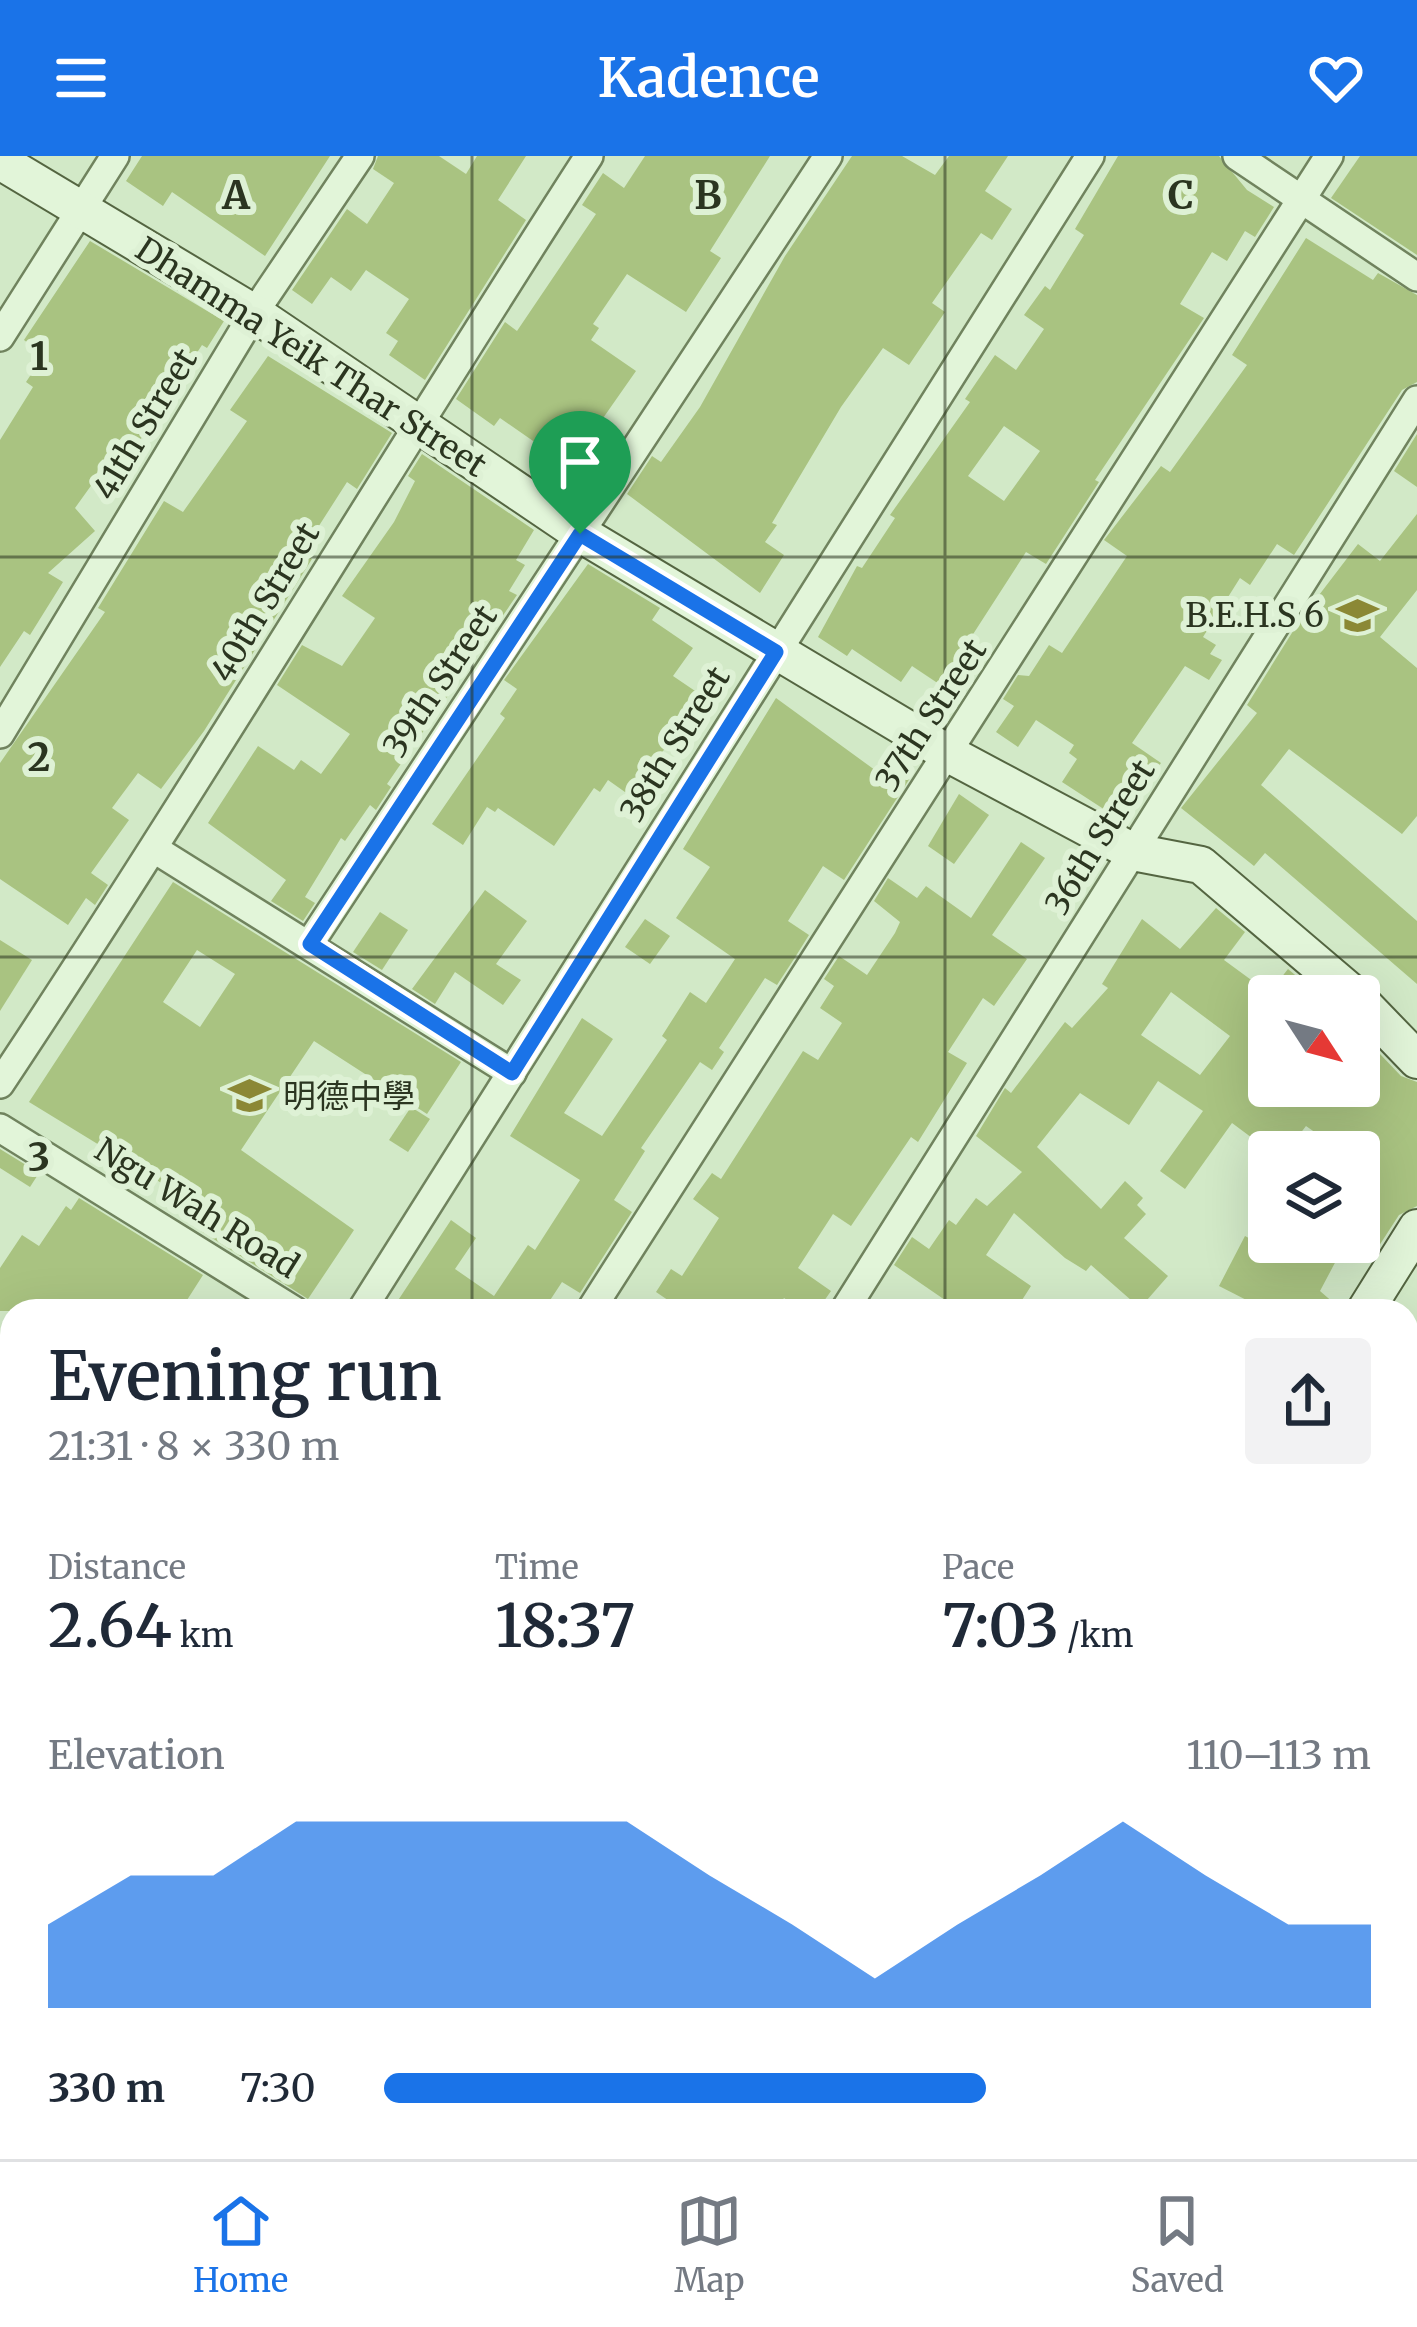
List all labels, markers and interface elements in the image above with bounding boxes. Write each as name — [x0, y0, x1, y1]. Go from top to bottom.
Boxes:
text: Kadence — [597, 44, 820, 112]
icon: menu — [48, 45, 114, 111]
icon: heart — [1303, 45, 1369, 111]
text: A — [221, 171, 251, 220]
text: B — [694, 171, 722, 220]
text: C — [1168, 171, 1194, 220]
street label: Dhamma Yeik Thar Street — [128, 228, 494, 486]
text: 1 — [30, 332, 48, 381]
street label: 41th Street — [84, 341, 206, 507]
pin — [529, 411, 631, 534]
icon: arrive — [547, 429, 613, 495]
street label: 40th Street — [202, 515, 328, 689]
school or university icon: B.E.H.S 6 — [1335, 592, 1381, 638]
place label: B.E.H.S 6 — [1185, 595, 1324, 636]
street label: 39th Street — [374, 597, 506, 765]
street label: 37th Street — [867, 631, 995, 799]
street label: 38th Street — [611, 659, 739, 829]
text: 2 — [28, 733, 50, 782]
street label: 36th Street — [1036, 752, 1164, 922]
north arrow — [1248, 975, 1380, 1107]
map controls — [1248, 975, 1380, 1263]
school or university icon: 明德中學 — [226, 1073, 272, 1119]
place label: 明德中學 — [283, 1076, 415, 1117]
street label: Ngu Wah Road — [88, 1129, 307, 1287]
button: layers — [1248, 1131, 1380, 1263]
text: 3 — [28, 1133, 50, 1182]
text: Evening run — [48, 1335, 442, 1418]
button: share — [1245, 1338, 1371, 1464]
text: 21:31 · 8 × 330 m — [48, 1422, 340, 1471]
text: Distance — [48, 1547, 186, 1588]
text: Time — [495, 1547, 579, 1588]
text: Pace — [942, 1547, 1014, 1588]
text: 2.64 — [48, 1588, 172, 1663]
text: 18:37 — [495, 1588, 635, 1663]
text: 7:03 — [942, 1588, 1059, 1663]
text: km — [172, 1615, 234, 1656]
text: /km — [1059, 1615, 1133, 1656]
text: Elevation — [48, 1731, 225, 1780]
text: 110–113 m — [1186, 1731, 1371, 1780]
text: 330 m — [48, 2064, 165, 2113]
text: 7:30 — [240, 2064, 316, 2113]
tab: Home — [193, 2188, 288, 2301]
tab: Map — [674, 2188, 744, 2301]
tab: Saved — [1130, 2188, 1224, 2301]

